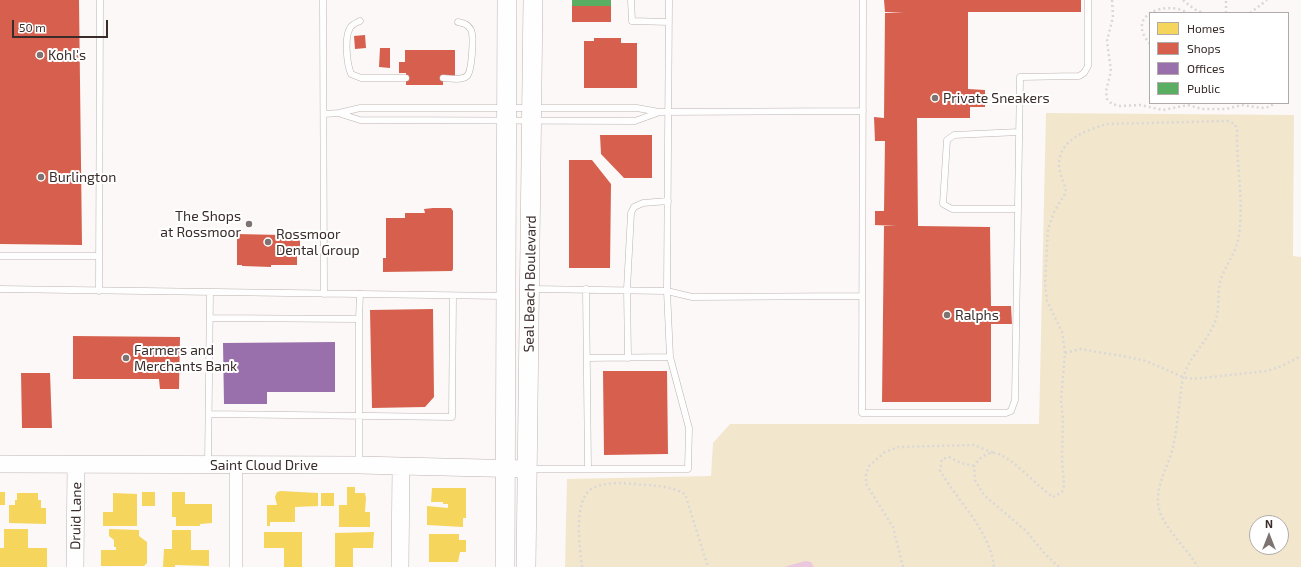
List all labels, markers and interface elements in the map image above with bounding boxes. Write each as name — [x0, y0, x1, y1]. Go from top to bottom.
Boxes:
scale bar — [14, 12, 110, 38]
legend — [1149, 12, 1289, 104]
text: 50 m — [19, 20, 46, 34]
text: Homes — [1187, 21, 1225, 35]
text: Shops — [1187, 41, 1221, 55]
place label: Kohl's — [48, 47, 86, 63]
marker: Kohl's — [35, 50, 45, 60]
text: Offices — [1187, 61, 1224, 75]
text: Public — [1187, 81, 1220, 95]
place label: Private Sneakers — [943, 90, 1050, 106]
marker: Private Sneakers — [930, 93, 940, 103]
place label: Burlington — [49, 169, 116, 185]
marker: Burlington — [36, 172, 46, 182]
place label: The Shops at Rossmoor — [160, 208, 241, 240]
street label: Seal Beach Boulevard — [520, 215, 540, 353]
marker: The Shops at Rossmoor — [244, 219, 254, 229]
place label: Rossmoor Dental Group — [276, 226, 360, 258]
marker: Rossmoor Dental Group — [263, 237, 273, 247]
place label: Ralphs — [955, 307, 999, 323]
marker: Ralphs — [942, 310, 952, 320]
place label: Farmers and Merchants Bank — [134, 342, 237, 374]
marker: Farmers and Merchants Bank — [121, 353, 131, 363]
street label: Saint Cloud Drive — [210, 457, 318, 473]
street label: Druid Lane — [67, 482, 85, 550]
north arrow — [1249, 515, 1289, 555]
text: N — [1265, 517, 1273, 530]

